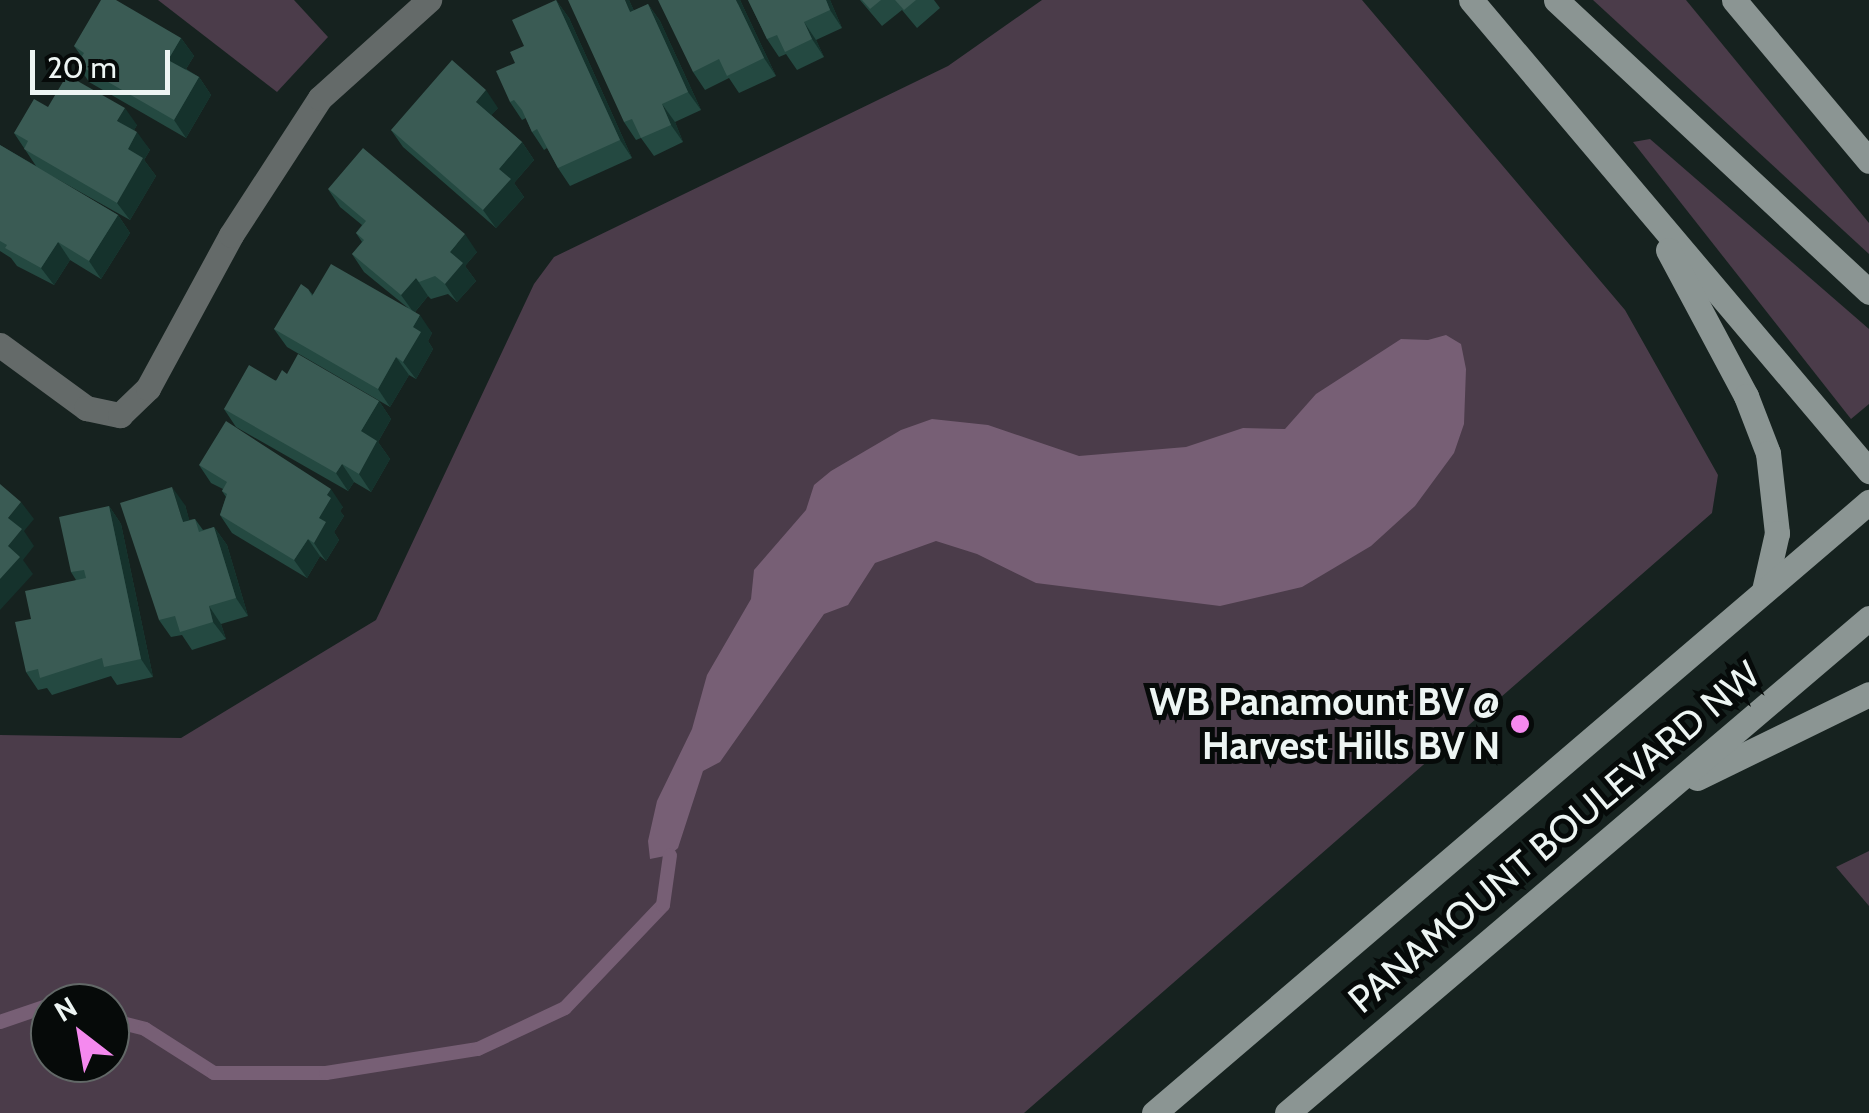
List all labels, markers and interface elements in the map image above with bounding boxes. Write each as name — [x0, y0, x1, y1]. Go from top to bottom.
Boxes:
scale bar — [35, 30, 175, 92]
text: 20 m — [47, 49, 117, 86]
street label: PANAMOUNT BOULEVARD NW — [1339, 651, 1769, 1023]
place label: WB Panamount BV @ Harvest Hills BV N — [1149, 679, 1500, 768]
marker: WB Panamount BV @ Harvest Hills BV N — [1509, 713, 1531, 735]
north arrow — [30, 983, 130, 1083]
text: N — [48, 989, 83, 1029]

